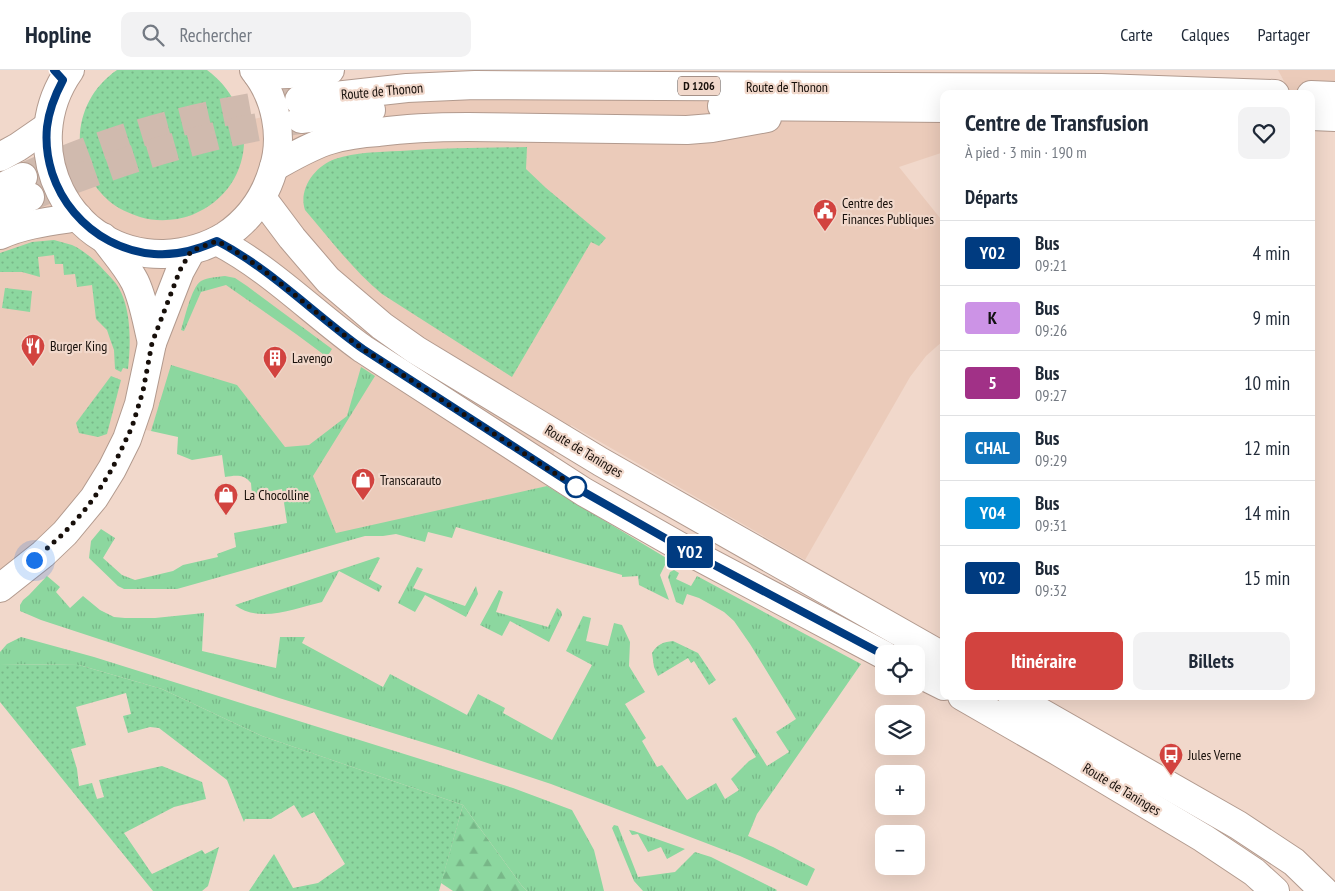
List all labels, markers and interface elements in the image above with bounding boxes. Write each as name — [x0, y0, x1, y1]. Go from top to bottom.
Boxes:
search box — [121, 12, 471, 57]
text: Hopline — [25, 19, 91, 50]
icon: search — [139, 21, 167, 49]
text: Rechercher — [179, 23, 252, 47]
text: Carte — [1120, 23, 1153, 46]
text: Calques — [1181, 23, 1230, 46]
text: Partager — [1258, 23, 1310, 46]
road number: D 1206 — [678, 77, 720, 96]
street label: Route de Thonon — [340, 78, 424, 104]
street label: Route de Thonon — [746, 78, 828, 96]
text: Centre de Transfusion — [965, 107, 1148, 138]
button: heart — [1238, 107, 1290, 159]
text: À pied · 3 min · 190 m — [965, 142, 1087, 162]
text: Départs — [965, 185, 1018, 209]
place label: Centre des Finances Publiques — [842, 194, 934, 228]
public building icon: Centre des Finances Publiques — [812, 198, 838, 232]
text: Bus — [1035, 231, 1059, 255]
text: Y02 — [979, 241, 1006, 264]
text: 4 min — [1253, 241, 1290, 265]
text: 09:21 — [1035, 255, 1067, 275]
text: Bus — [1035, 296, 1059, 320]
text: K — [988, 306, 997, 329]
text: 9 min — [1253, 306, 1290, 330]
text: 09:26 — [1035, 320, 1067, 340]
restaurant icon: Burger King — [20, 333, 46, 367]
place label: Burger King — [50, 337, 107, 355]
building icon: Lavengo — [262, 345, 288, 379]
place label: Lavengo — [292, 349, 333, 367]
text: Bus — [1035, 361, 1059, 385]
text: 5 — [988, 371, 997, 394]
text: 10 min — [1244, 371, 1290, 395]
text: 09:27 — [1035, 385, 1067, 405]
street label: Route de Taninges — [542, 421, 626, 481]
text: Bus — [1035, 426, 1059, 450]
text: CHAL — [975, 436, 1010, 459]
text: 12 min — [1244, 436, 1290, 460]
text: 09:29 — [1035, 450, 1067, 470]
shop icon: Transcarauto — [350, 467, 376, 501]
place label: Transcarauto — [380, 471, 441, 489]
unlabelled marker — [565, 476, 587, 498]
shop icon: La Chocolline — [213, 482, 239, 516]
place label: La Chocolline — [244, 486, 309, 504]
text: Bus — [1035, 491, 1059, 515]
text: Y04 — [979, 501, 1006, 524]
text: 14 min — [1244, 501, 1290, 525]
text: 09:31 — [1035, 515, 1067, 535]
line badge: Y02 — [661, 536, 719, 568]
text: Y02 — [677, 540, 703, 563]
your location — [22, 548, 47, 573]
text: Bus — [1035, 556, 1059, 580]
text: Y02 — [979, 566, 1006, 589]
text: 15 min — [1244, 566, 1290, 590]
text: 09:32 — [1035, 580, 1067, 600]
button: Itinéraire — [965, 632, 1123, 690]
button: Billets — [1133, 632, 1290, 690]
map controls — [875, 645, 925, 875]
button: locate — [875, 645, 925, 695]
button: layers — [875, 705, 925, 755]
bus stop icon: Jules Verne — [1158, 742, 1184, 776]
place label: Jules Verne — [1187, 746, 1241, 764]
street label: Route de Taninges — [1080, 759, 1164, 819]
button: + — [875, 765, 925, 815]
button: − — [875, 825, 925, 875]

